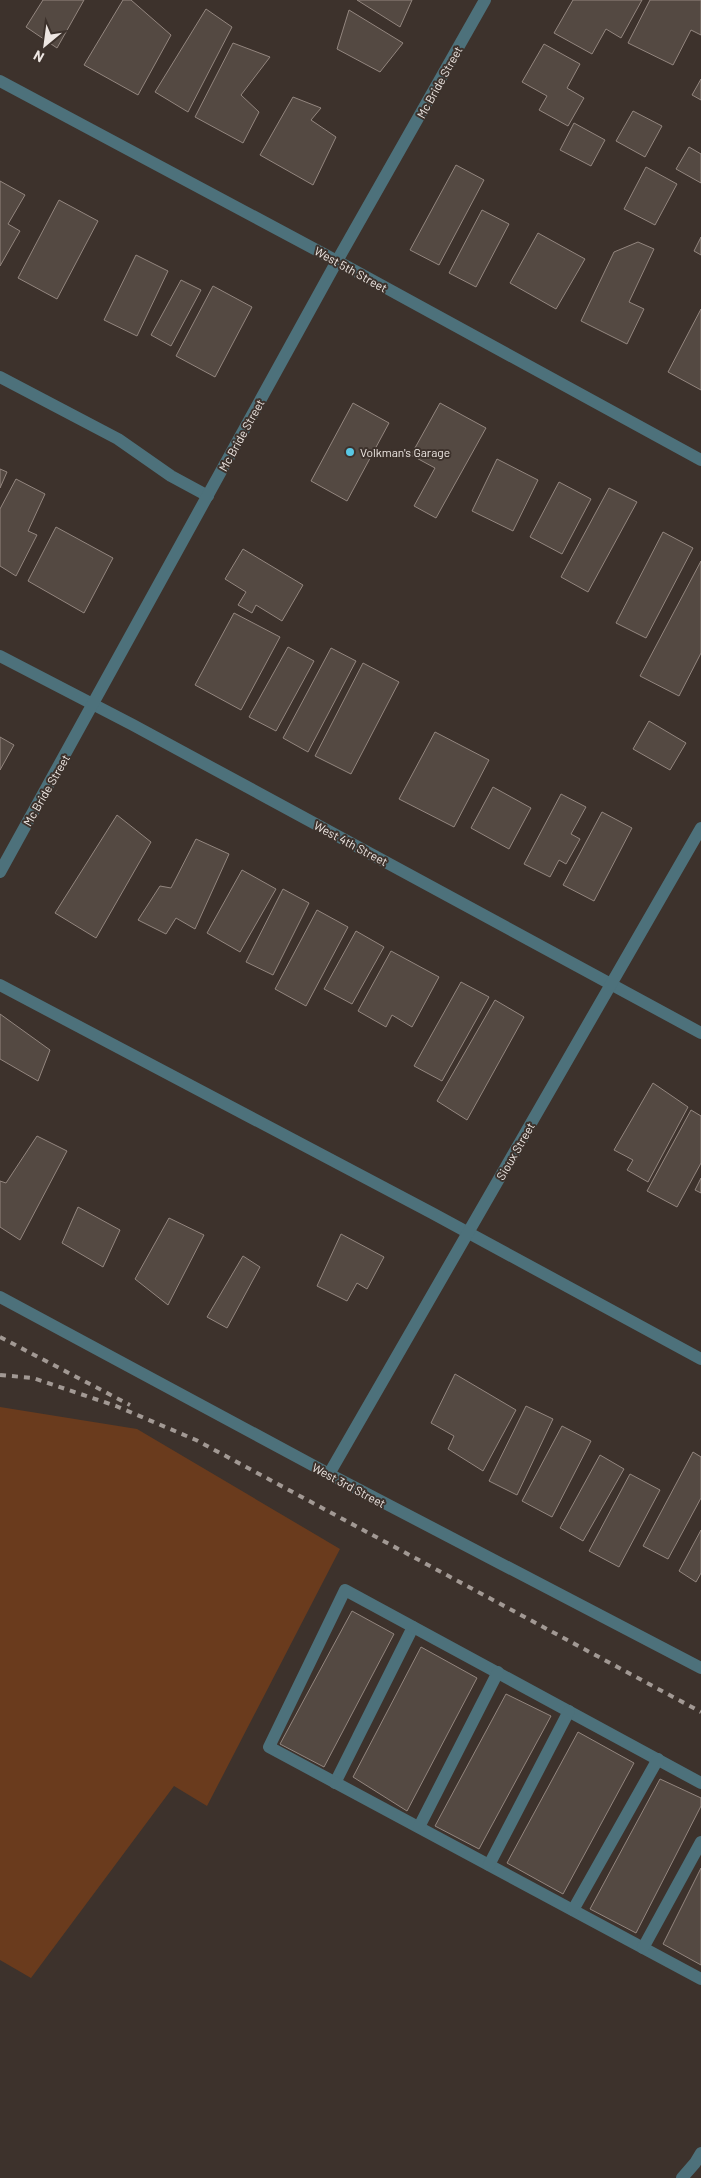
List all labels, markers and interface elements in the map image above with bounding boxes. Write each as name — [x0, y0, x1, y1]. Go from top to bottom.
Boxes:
north arrow — [20, 20, 70, 70]
street label: Mc Bride Street — [413, 43, 465, 121]
text: N — [30, 47, 47, 66]
street label: West 5th Street — [312, 243, 390, 295]
street label: Mc Bride Street — [215, 396, 267, 474]
place label: Volkman's Garage — [360, 445, 450, 459]
marker: Volkman's Garage — [344, 446, 356, 458]
street label: Mc Bride Street — [20, 752, 72, 828]
street label: West 4th Street — [312, 818, 390, 868]
street label: Sioux Street — [493, 1120, 537, 1182]
street label: West 3rd Street — [310, 1460, 388, 1510]

